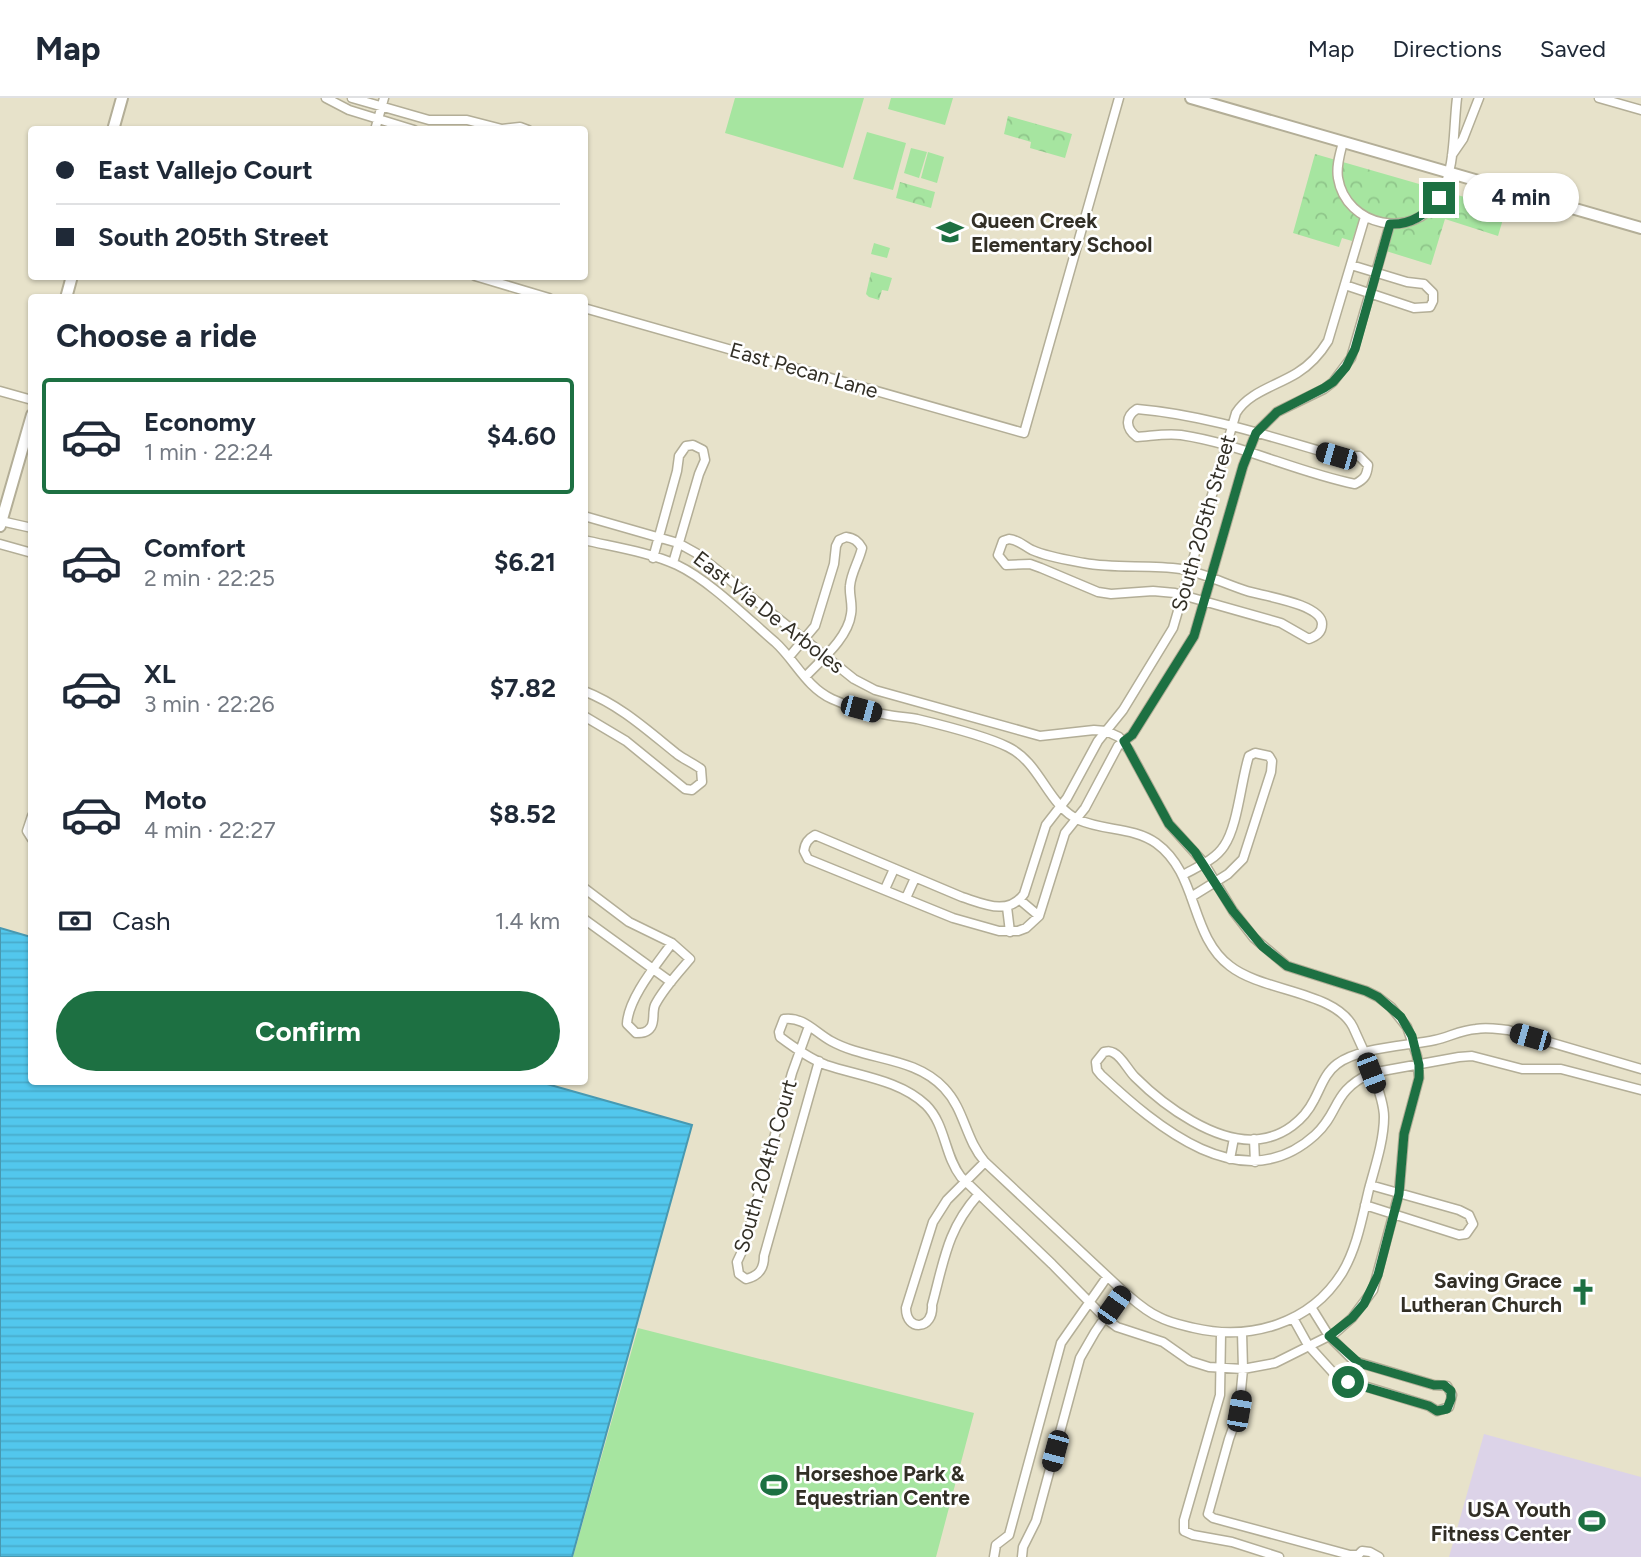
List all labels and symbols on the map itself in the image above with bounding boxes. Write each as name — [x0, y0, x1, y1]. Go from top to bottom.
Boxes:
callout: 4 min — [1464, 174, 1579, 222]
route end — [1423, 182, 1455, 214]
place label: Queen Creek Elementary School — [971, 208, 1152, 257]
school or university icon: Queen Creek Elementary School — [935, 217, 965, 247]
street label: East Pecan Lane — [727, 337, 881, 403]
street label: South 205th Street — [1166, 432, 1240, 614]
car — [1313, 440, 1360, 472]
street label: East Via De Arboles — [689, 545, 849, 679]
car — [838, 693, 885, 725]
car — [1507, 1021, 1554, 1053]
car — [1354, 1050, 1389, 1096]
street label: South 204th Court — [728, 1077, 802, 1255]
place label: Saving Grace Lutheran Church — [1400, 1268, 1562, 1317]
church icon: Saving Grace Lutheran Church — [1568, 1277, 1598, 1307]
car — [1094, 1282, 1135, 1328]
route start — [1332, 1366, 1364, 1398]
car — [1226, 1388, 1253, 1434]
car — [1040, 1428, 1071, 1474]
place label: Horseshoe Park & Equestrian Centre — [795, 1461, 970, 1510]
sports icon: Horseshoe Park & Equestrian Centre — [759, 1470, 789, 1500]
place label: USA Youth Fitness Center — [1431, 1497, 1571, 1546]
sports icon: USA Youth Fitness Center — [1577, 1506, 1607, 1536]

